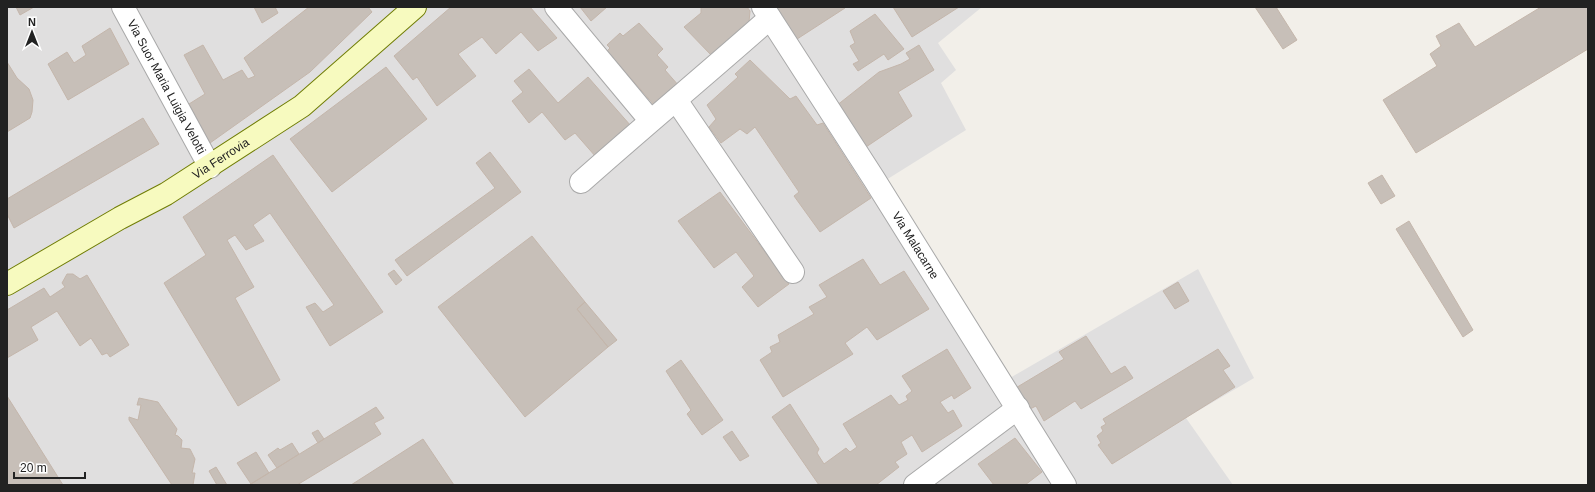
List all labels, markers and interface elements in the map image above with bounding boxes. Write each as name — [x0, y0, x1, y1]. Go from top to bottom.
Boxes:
north arrow — [12, 12, 52, 52]
text: N — [28, 16, 36, 28]
street label: Via Suor Maria Luigia Velotti — [124, 17, 209, 157]
street label: Via Ferrovia — [190, 135, 252, 182]
street label: Via Malacarne — [889, 209, 942, 282]
scale bar — [14, 454, 85, 480]
text: 20 m — [20, 461, 47, 475]

